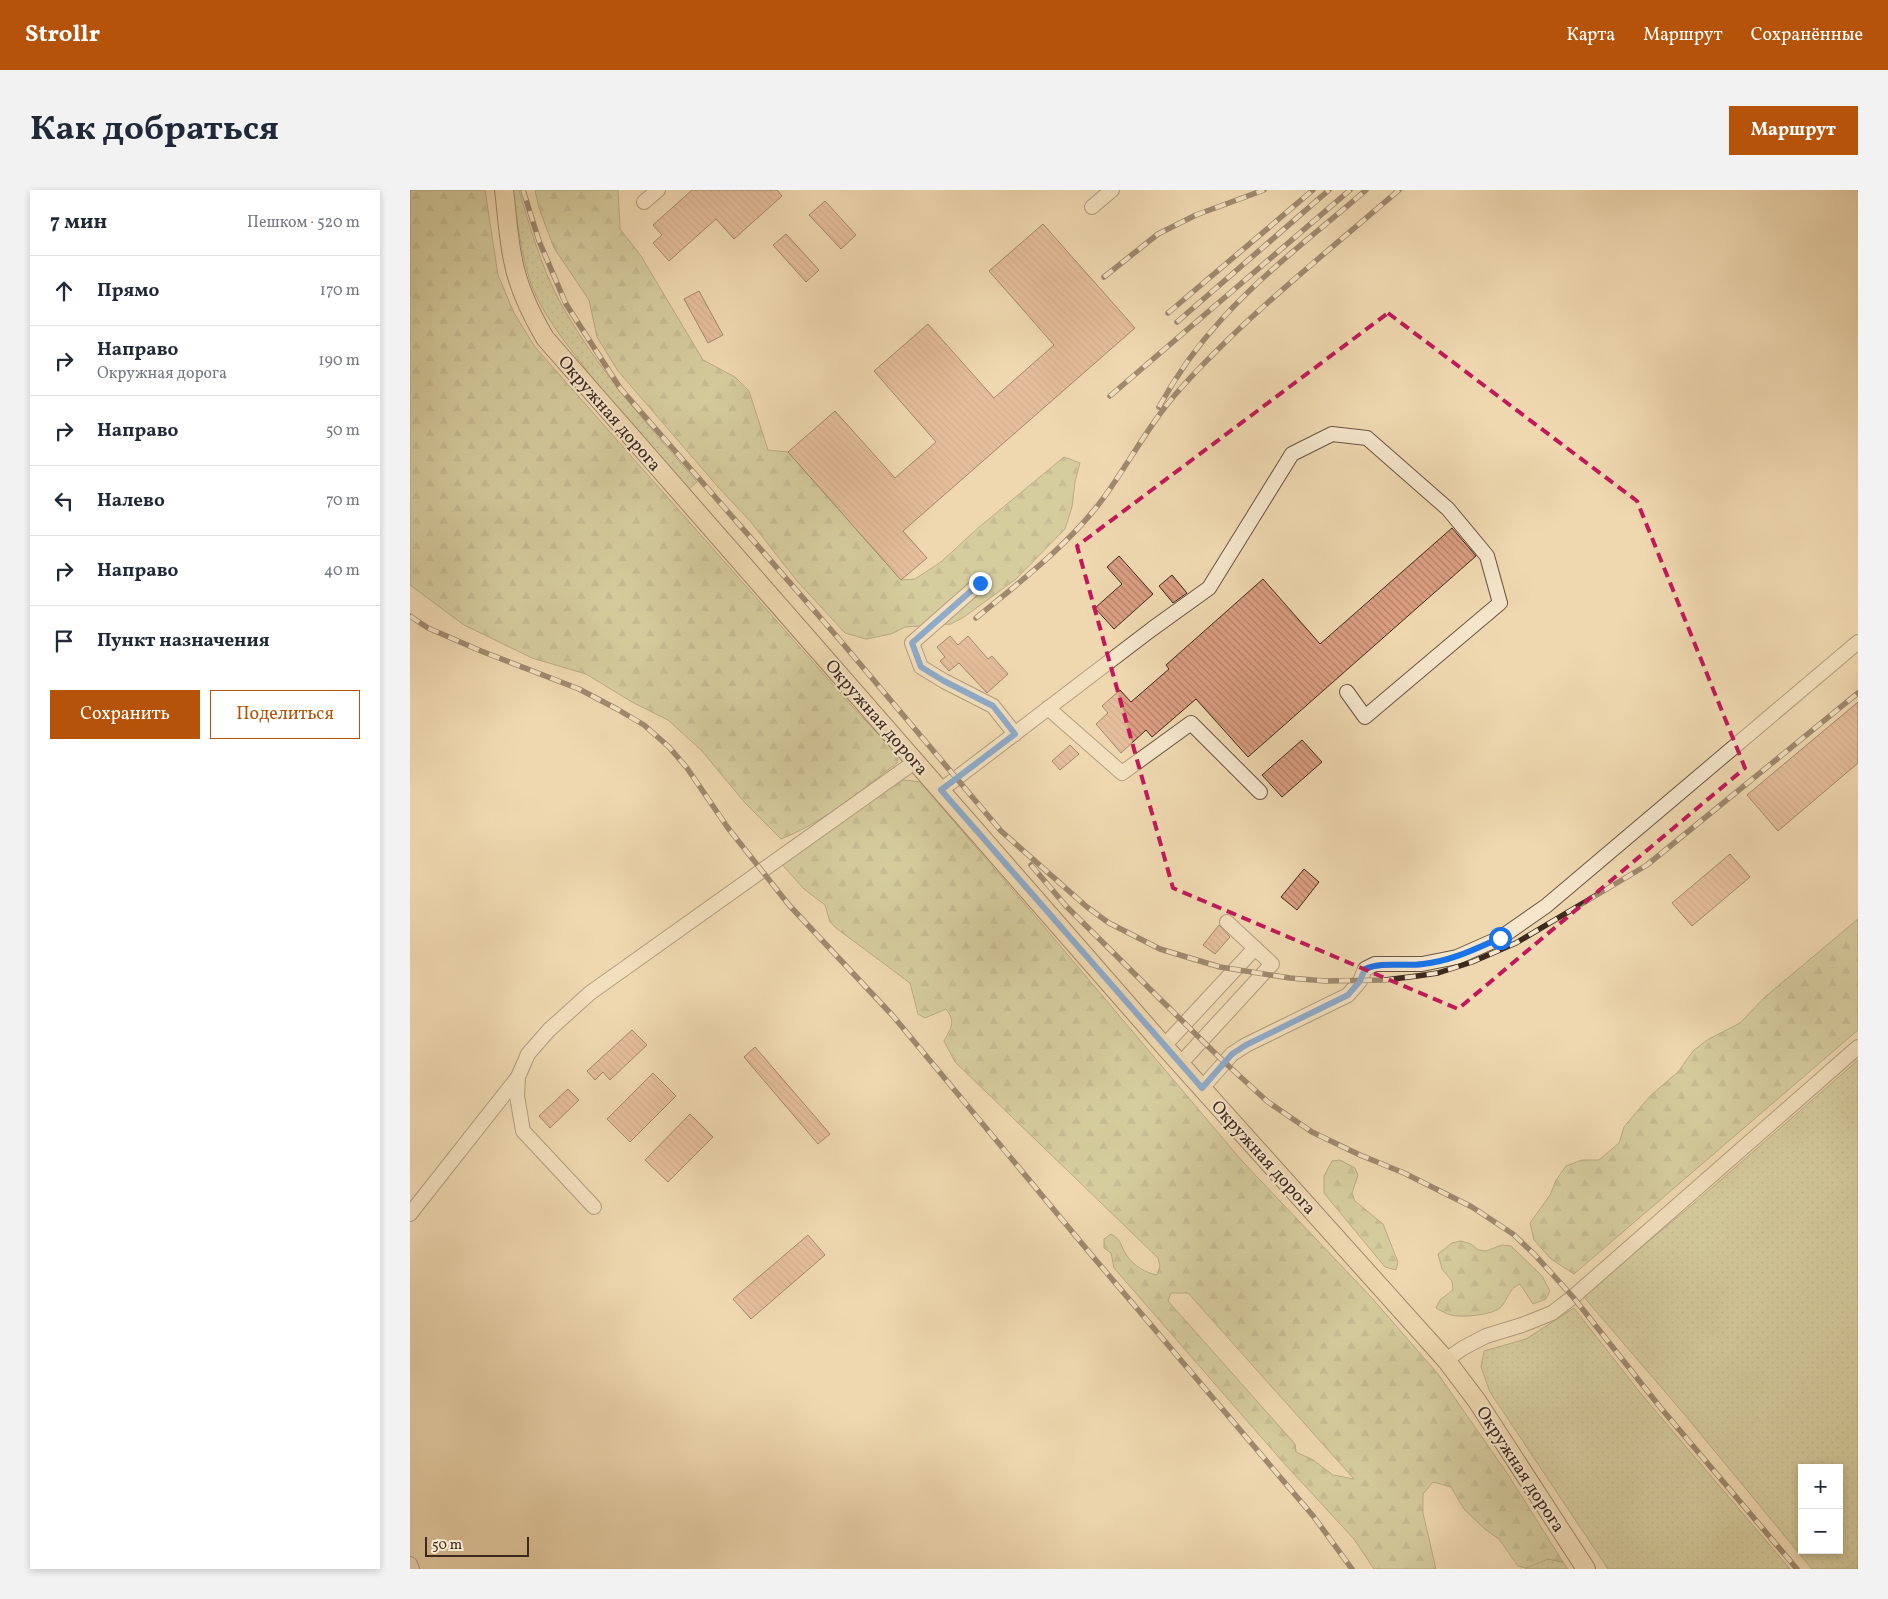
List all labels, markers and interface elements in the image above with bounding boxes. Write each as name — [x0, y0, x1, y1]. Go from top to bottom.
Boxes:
text: Strollr — [25, 18, 100, 52]
text: Карта — [1566, 23, 1615, 48]
text: Маршрут — [1643, 23, 1723, 48]
text: Сохранённые — [1751, 23, 1863, 48]
text: Как добраться — [30, 106, 279, 154]
button: Маршрут — [1729, 106, 1858, 155]
text: 7 мин — [50, 208, 107, 237]
text: Пешком · 520 m — [247, 212, 360, 234]
icon: ahead — [50, 277, 78, 305]
text: Прямо — [97, 278, 159, 304]
text: 170 m — [320, 280, 360, 302]
text: Направо — [97, 337, 179, 363]
icon: right — [50, 347, 78, 375]
text: 190 m — [318, 350, 360, 372]
street label: Окружная дорога — [551, 351, 666, 477]
text: Окружная дорога — [97, 363, 227, 385]
icon: right — [50, 417, 78, 445]
text: Направо — [97, 418, 179, 444]
text: 50 m — [326, 420, 360, 442]
icon: left — [50, 487, 78, 515]
text: Налево — [97, 488, 165, 514]
text: 70 m — [326, 490, 360, 512]
icon: right — [50, 557, 78, 585]
text: Направо — [97, 558, 179, 584]
text: 40 m — [324, 560, 360, 582]
route end — [969, 572, 992, 595]
icon: arrive — [50, 627, 78, 655]
text: Пункт назначения — [97, 628, 270, 654]
street label: Окружная дорога — [818, 655, 933, 781]
button: Сохранить — [50, 690, 200, 739]
button: Поделиться — [210, 690, 360, 739]
route start — [1489, 927, 1512, 950]
street label: Окружная дорога — [1205, 1095, 1321, 1221]
street label: Окружная дорога — [1469, 1402, 1570, 1538]
map controls — [1798, 1464, 1843, 1554]
button: + — [1798, 1464, 1843, 1509]
button: − — [1798, 1509, 1843, 1554]
scale bar — [425, 1534, 529, 1557]
text: 50 m — [432, 1536, 462, 1555]

